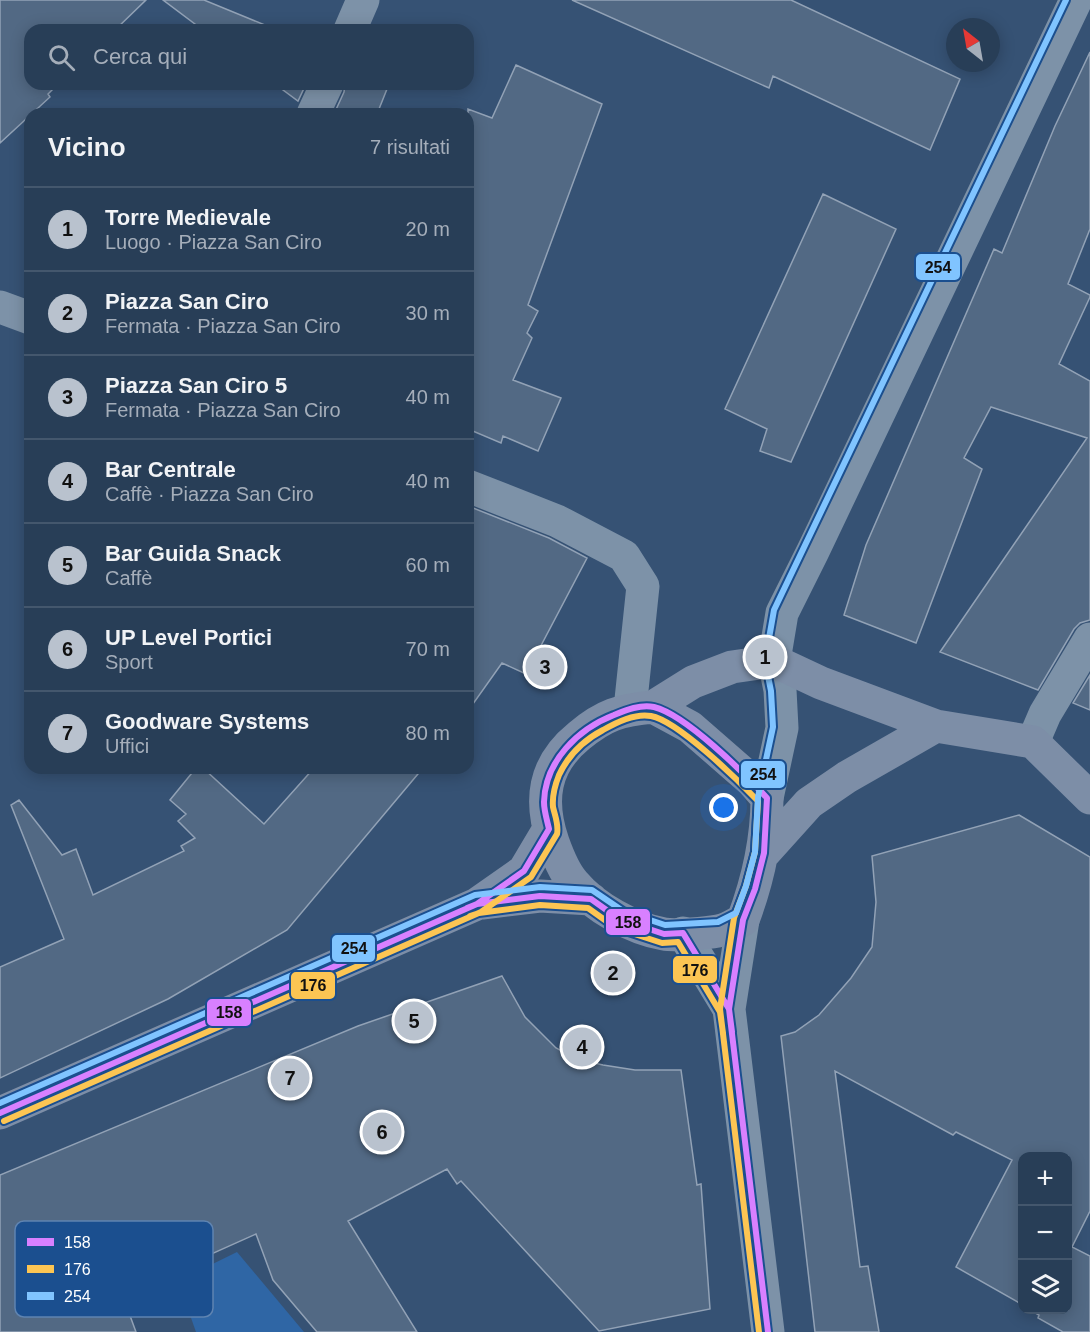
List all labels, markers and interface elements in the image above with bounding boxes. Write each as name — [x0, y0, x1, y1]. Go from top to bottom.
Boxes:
north arrow — [946, 18, 1000, 72]
search box — [24, 24, 474, 90]
icon: search — [45, 41, 78, 74]
text: Cerca qui — [93, 44, 187, 69]
text: Vicino — [48, 132, 126, 162]
text: 7 risultati — [370, 136, 450, 158]
text: Torre Medievale — [105, 205, 271, 230]
text: 1 — [62, 218, 73, 240]
text: 20 m — [406, 218, 450, 240]
text: Luogo · Piazza San Ciro — [105, 231, 322, 253]
line badge: 254 — [915, 253, 961, 281]
text: 254 — [925, 259, 951, 276]
text: Piazza San Ciro — [105, 289, 269, 314]
text: 2 — [62, 302, 73, 324]
text: 30 m — [406, 302, 450, 324]
text: Fermata · Piazza San Ciro — [105, 315, 341, 337]
text: Piazza San Ciro 5 — [105, 373, 287, 398]
text: 3 — [62, 386, 73, 408]
text: 40 m — [406, 386, 450, 408]
text: Fermata · Piazza San Ciro — [105, 399, 341, 421]
text: Bar Centrale — [105, 457, 236, 482]
text: 4 — [62, 470, 73, 492]
text: 40 m — [406, 470, 450, 492]
text: Caffè · Piazza San Ciro — [105, 483, 314, 505]
text: Bar Guida Snack — [105, 541, 281, 566]
text: 5 — [62, 554, 73, 576]
text: 60 m — [406, 554, 450, 576]
text: Caffè — [105, 567, 152, 589]
text: UP Level Portici — [105, 625, 272, 650]
pin: 1 — [746, 634, 784, 680]
text: 6 — [62, 638, 73, 660]
text: 70 m — [406, 638, 450, 660]
pin: 3 — [526, 644, 564, 690]
text: Sport — [105, 651, 153, 673]
text: Goodware Systems — [105, 709, 309, 734]
text: 7 — [62, 722, 73, 744]
text: 80 m — [406, 722, 450, 744]
text: Uffici — [105, 735, 149, 757]
line badge: 254 — [740, 760, 786, 789]
text: 254 — [750, 766, 776, 783]
your location — [709, 793, 738, 822]
line badge: 158 — [605, 908, 651, 936]
text: 158 — [615, 914, 641, 931]
line badge: 254 — [331, 934, 376, 963]
text: 254 — [341, 940, 367, 957]
pin: 2 — [594, 950, 632, 996]
line badge: 176 — [672, 955, 718, 984]
text: 176 — [682, 962, 708, 979]
line badge: 176 — [290, 971, 336, 1000]
text: 176 — [300, 977, 326, 994]
line badge: 158 — [206, 998, 252, 1027]
pin: 5 — [394, 998, 434, 1044]
text: 158 — [216, 1004, 242, 1021]
pin: 4 — [562, 1024, 602, 1070]
pin: 7 — [270, 1056, 310, 1100]
pin: 6 — [362, 1110, 401, 1154]
map controls — [1018, 1152, 1072, 1314]
button: + — [1018, 1152, 1072, 1206]
button: − — [1018, 1206, 1072, 1260]
legend — [15, 1221, 213, 1317]
text: 158 — [64, 1234, 91, 1251]
button: layers — [1018, 1260, 1072, 1314]
text: 176 — [64, 1261, 91, 1278]
text: 254 — [64, 1288, 91, 1305]

